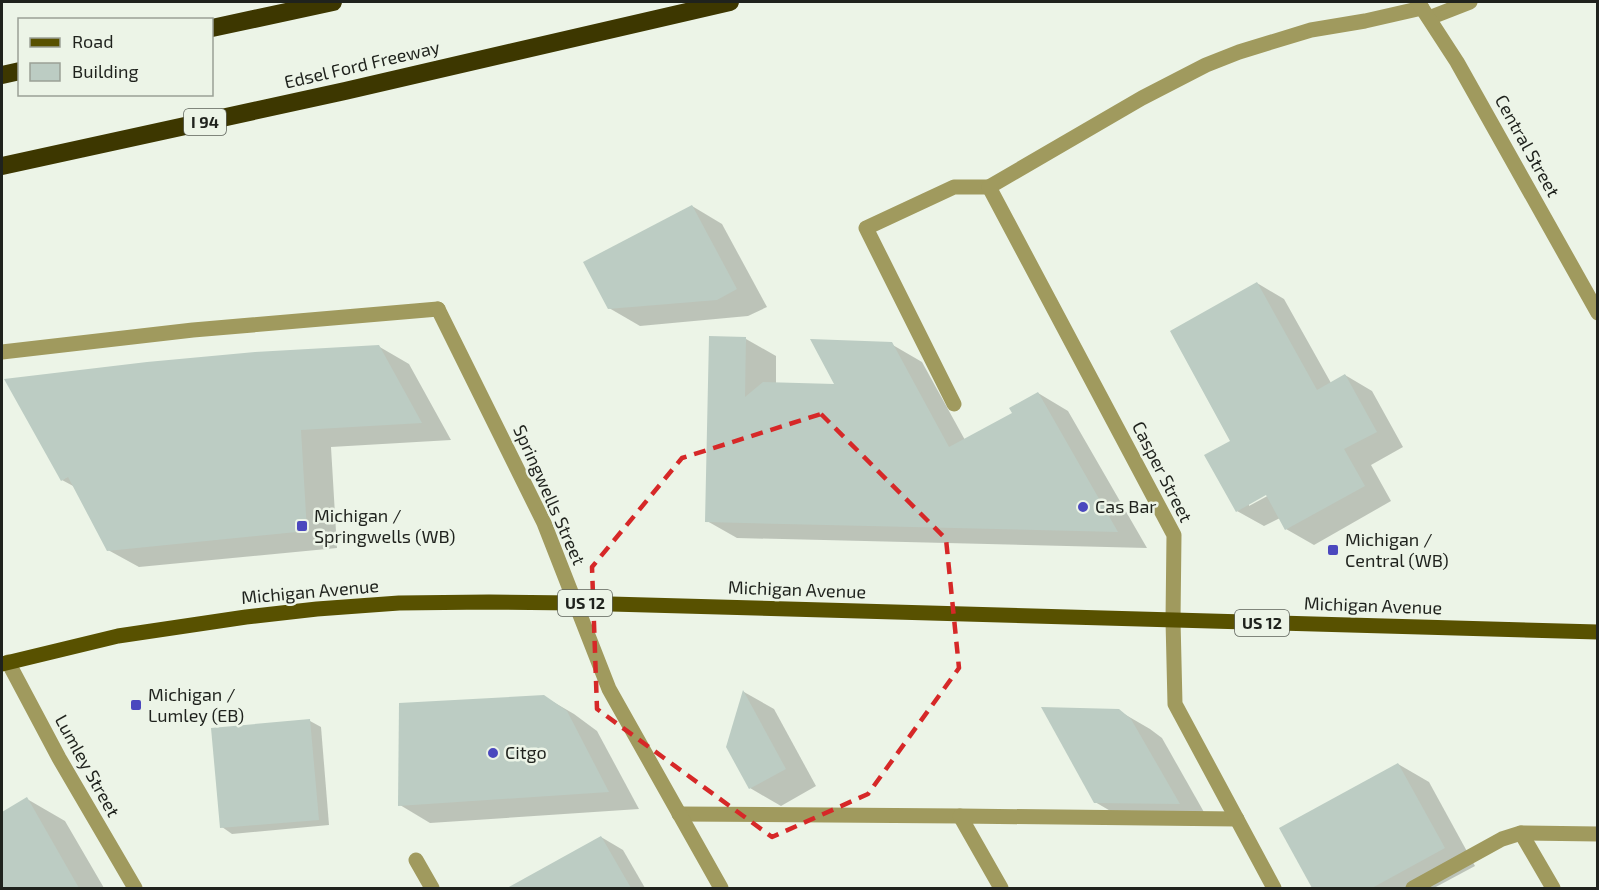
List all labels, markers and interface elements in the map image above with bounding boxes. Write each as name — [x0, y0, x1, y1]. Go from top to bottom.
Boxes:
legend — [18, 18, 213, 96]
text: Road — [72, 30, 113, 52]
street label: Edsel Ford Freeway — [282, 35, 442, 93]
text: Building — [72, 60, 139, 82]
street label: Central Street — [1491, 91, 1565, 201]
road number: I 94 — [184, 109, 226, 135]
street label: Casper Street — [1128, 417, 1198, 526]
street label: Springwells Street — [509, 421, 591, 568]
place label: Cas Bar — [1095, 495, 1157, 517]
marker: Cas Bar — [1076, 500, 1090, 514]
place label: Michigan / Springwells (WB) — [314, 504, 455, 547]
marker: Michigan / Springwells (WB) — [295, 519, 309, 533]
place label: Michigan / Central (WB) — [1345, 528, 1449, 571]
marker: Michigan / Central (WB) — [1326, 543, 1340, 557]
street label: Michigan Avenue — [240, 574, 380, 608]
street label: Michigan Avenue — [728, 576, 866, 602]
road number: US 12 — [558, 590, 612, 616]
street label: Michigan Avenue — [1304, 592, 1442, 618]
road number: US 12 — [1235, 610, 1289, 636]
place label: Michigan / Lumley (EB) — [148, 683, 244, 726]
marker: Michigan / Lumley (EB) — [129, 698, 143, 712]
street label: Lumley Street — [51, 711, 125, 821]
place label: Citgo — [505, 741, 547, 763]
marker: Citgo — [486, 746, 500, 760]

